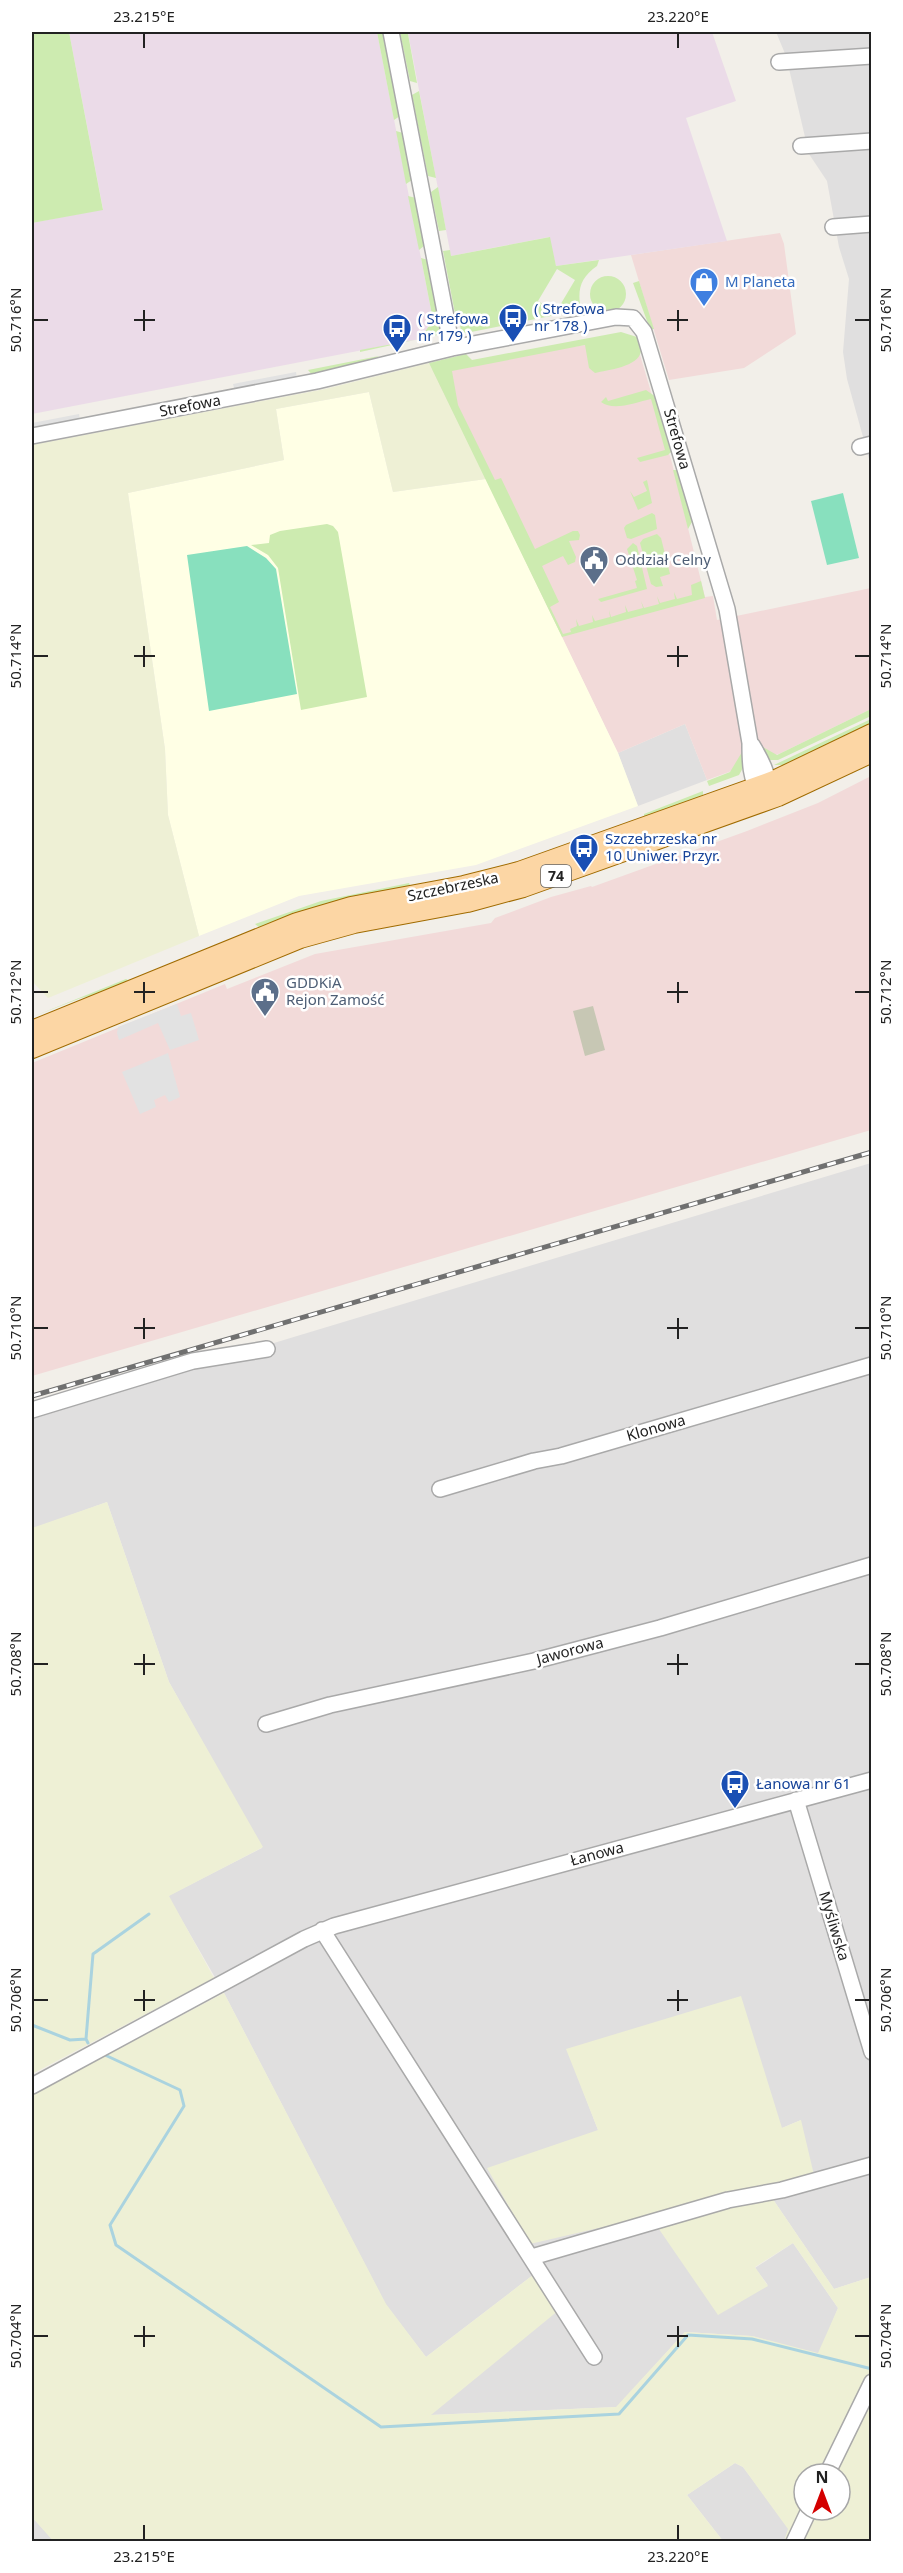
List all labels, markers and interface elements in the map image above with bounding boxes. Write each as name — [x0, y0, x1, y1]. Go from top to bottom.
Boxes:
text: 23.215°E — [113, 6, 175, 26]
text: 23.220°E — [647, 6, 709, 26]
shop icon: M Planeta — [688, 266, 720, 308]
place label: M Planeta — [725, 271, 795, 291]
text: 50.716°N — [5, 288, 25, 352]
text: 50.716°N — [875, 288, 895, 352]
place label: ( Strefowa nr 178 ) — [534, 298, 605, 335]
bus stop icon: ( Strefowa nr 178 ) — [497, 302, 529, 344]
place label: ( Strefowa nr 179 ) — [418, 308, 489, 345]
bus stop icon: ( Strefowa nr 179 ) — [381, 312, 413, 354]
street label: Strefowa — [157, 389, 222, 421]
street label: Strefowa — [660, 406, 696, 471]
public building icon: Oddział Celny — [578, 544, 610, 586]
place label: Oddział Celny — [615, 549, 711, 569]
text: 50.714°N — [5, 624, 25, 688]
text: 50.714°N — [875, 624, 895, 688]
place label: Szczebrzeska nr 10 Uniwer. Przyr. — [605, 828, 720, 865]
bus stop icon: Szczebrzeska nr 10 Uniwer. Przyr. — [568, 832, 600, 874]
road number: 74 — [541, 865, 571, 887]
street label: Szczebrzeska — [405, 867, 500, 905]
text: 50.712°N — [5, 960, 25, 1024]
text: 50.712°N — [875, 960, 895, 1024]
place label: GDDKiA Rejon Zamość — [286, 972, 384, 1009]
public building icon: GDDKiA Rejon Zamość — [249, 976, 281, 1018]
text: 50.710°N — [5, 1296, 25, 1360]
text: 50.710°N — [875, 1296, 895, 1360]
street label: Klonowa — [624, 1409, 688, 1445]
text: 50.708°N — [5, 1632, 25, 1696]
street label: Jaworowa — [532, 1632, 605, 1669]
text: 50.708°N — [875, 1632, 895, 1696]
bus stop icon: Łanowa nr 61 — [719, 1768, 751, 1810]
place label: Łanowa nr 61 — [756, 1773, 851, 1793]
street label: Łanowa — [568, 1836, 626, 1870]
street label: Myśliwska — [815, 1889, 855, 1963]
text: 50.706°N — [5, 1968, 25, 2032]
text: 50.706°N — [875, 1968, 895, 2032]
text: 50.704°N — [5, 2304, 25, 2368]
text: 50.704°N — [875, 2304, 895, 2368]
north arrow — [792, 2462, 852, 2522]
text: N — [815, 2466, 829, 2488]
text: 23.215°E — [113, 2546, 175, 2566]
text: 23.220°E — [647, 2546, 709, 2566]

